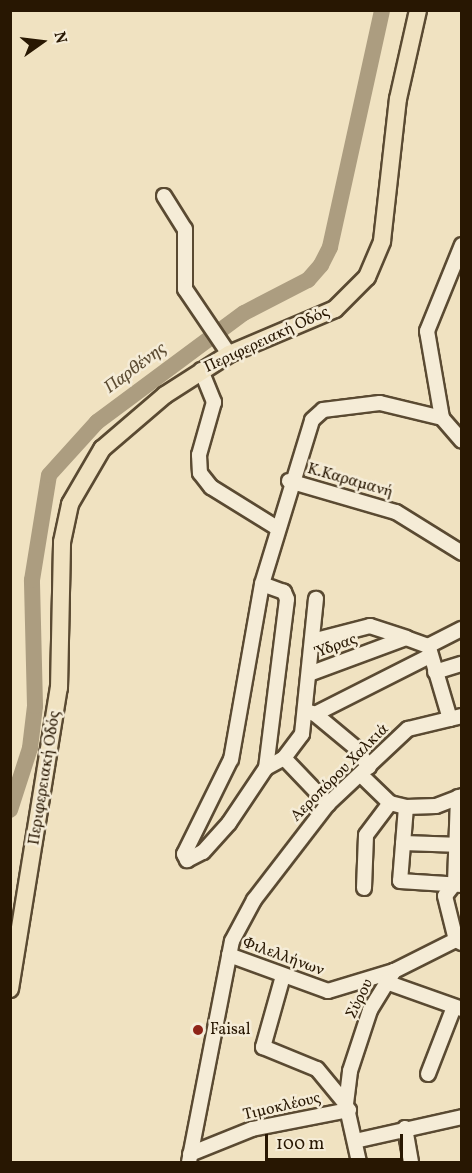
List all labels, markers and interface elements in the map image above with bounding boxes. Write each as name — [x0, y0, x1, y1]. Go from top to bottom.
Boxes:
north arrow — [12, 12, 72, 72]
text: N — [47, 29, 72, 46]
street label: Περιφερειακή Οδός — [201, 303, 333, 377]
water label: Παρθένης — [101, 339, 171, 399]
street label: Κ.Καραμανή — [305, 460, 395, 502]
street label: Ύδρας — [314, 630, 360, 662]
street label: Περιφερειακή Οδός — [25, 709, 65, 847]
street label: Αεροπόρου Χαλκιά — [287, 720, 393, 826]
street label: Φιλελλήνων — [240, 933, 326, 981]
street label: Σύρου — [342, 976, 378, 1022]
place label: Faisal — [210, 1020, 251, 1040]
marker: Faisal — [191, 1023, 205, 1037]
street label: Τιμοκλέους — [241, 1089, 323, 1125]
scale bar — [268, 1122, 406, 1160]
text: 100 m — [276, 1132, 325, 1157]

